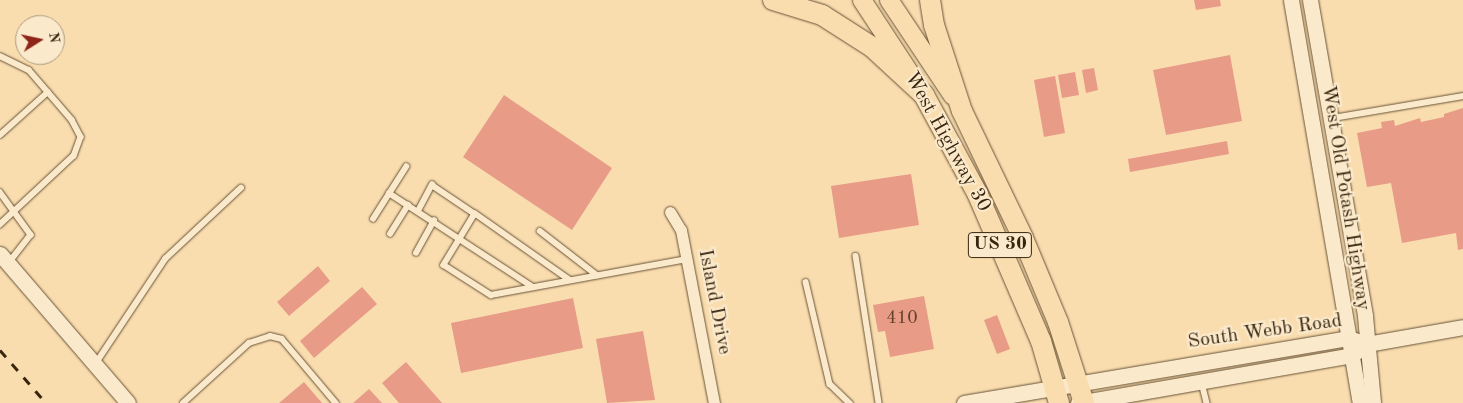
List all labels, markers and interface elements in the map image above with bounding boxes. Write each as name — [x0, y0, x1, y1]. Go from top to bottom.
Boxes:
north arrow — [15, 15, 65, 65]
text: N — [46, 31, 62, 44]
street label: West Highway 30 — [899, 68, 995, 216]
street label: West Old Potash Highway — [1315, 84, 1375, 312]
road number: US 30 — [968, 228, 1032, 262]
street label: Island Drive — [692, 247, 736, 357]
house number: 410 — [886, 307, 918, 329]
street label: South Webb Road — [1186, 309, 1344, 355]

